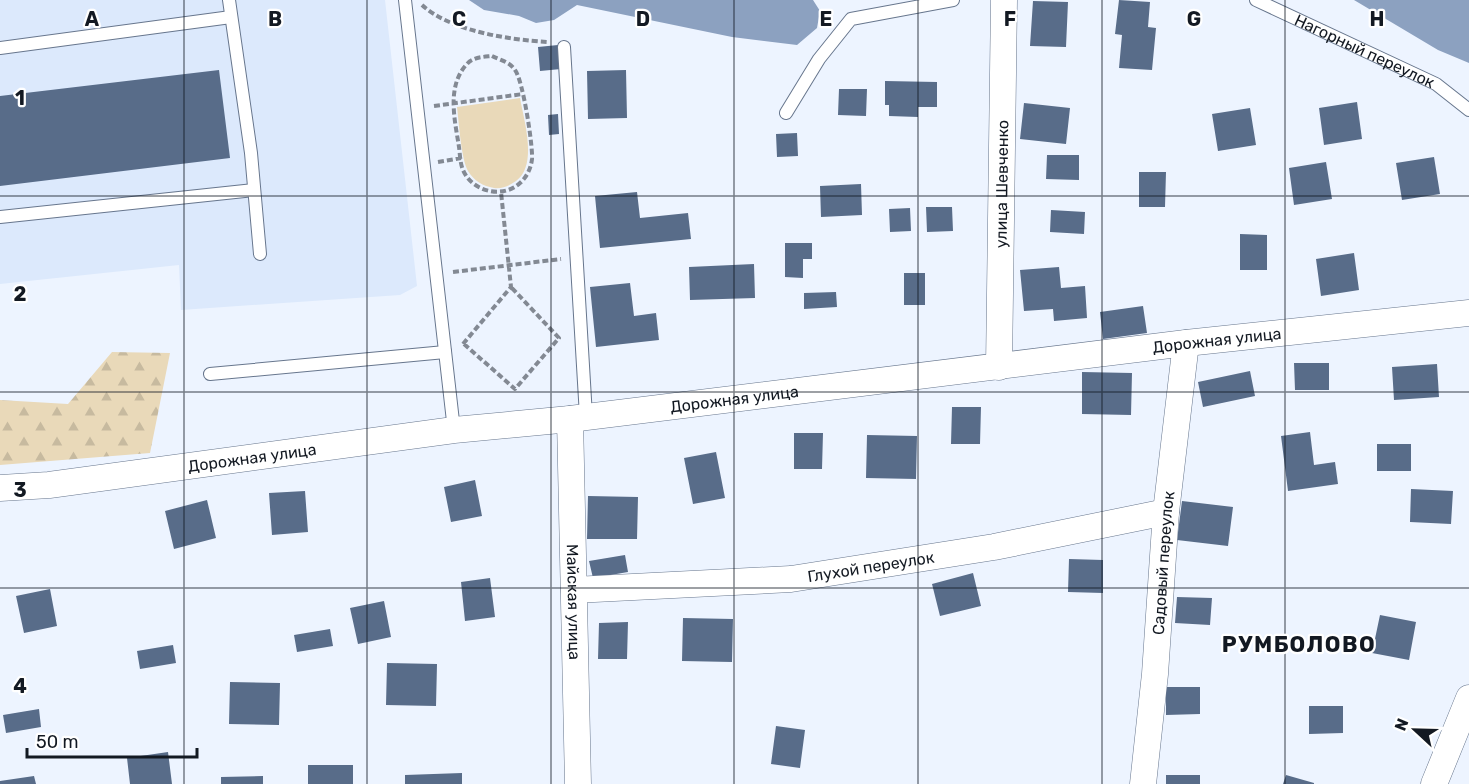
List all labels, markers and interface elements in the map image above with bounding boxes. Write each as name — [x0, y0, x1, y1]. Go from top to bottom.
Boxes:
text: A — [85, 7, 100, 31]
text: B — [268, 7, 282, 31]
text: C — [452, 7, 466, 31]
text: D — [636, 7, 650, 31]
text: E — [820, 7, 832, 31]
text: F — [1004, 7, 1016, 31]
text: G — [1187, 7, 1201, 31]
text: H — [1370, 7, 1384, 31]
street label: Нагорный переулок — [1292, 10, 1438, 92]
text: 1 — [15, 86, 25, 110]
street label: улица Шевченко — [991, 120, 1012, 248]
text: 2 — [14, 282, 27, 306]
street label: Дорожная улица — [1151, 323, 1282, 357]
street label: Дорожная улица — [669, 381, 800, 416]
street label: Дорожная улица — [187, 439, 317, 476]
text: 3 — [13, 478, 27, 502]
street label: Садовый переулок — [1148, 490, 1178, 636]
street label: Майская улица — [563, 544, 585, 660]
street label: Глухой переулок — [806, 547, 936, 586]
district label: РУМБОЛОВО — [1222, 631, 1376, 658]
text: 4 — [13, 674, 27, 698]
north arrow — [1385, 700, 1445, 760]
text: N — [1391, 716, 1413, 733]
scale bar — [27, 721, 196, 759]
text: 50 m — [36, 731, 79, 753]

